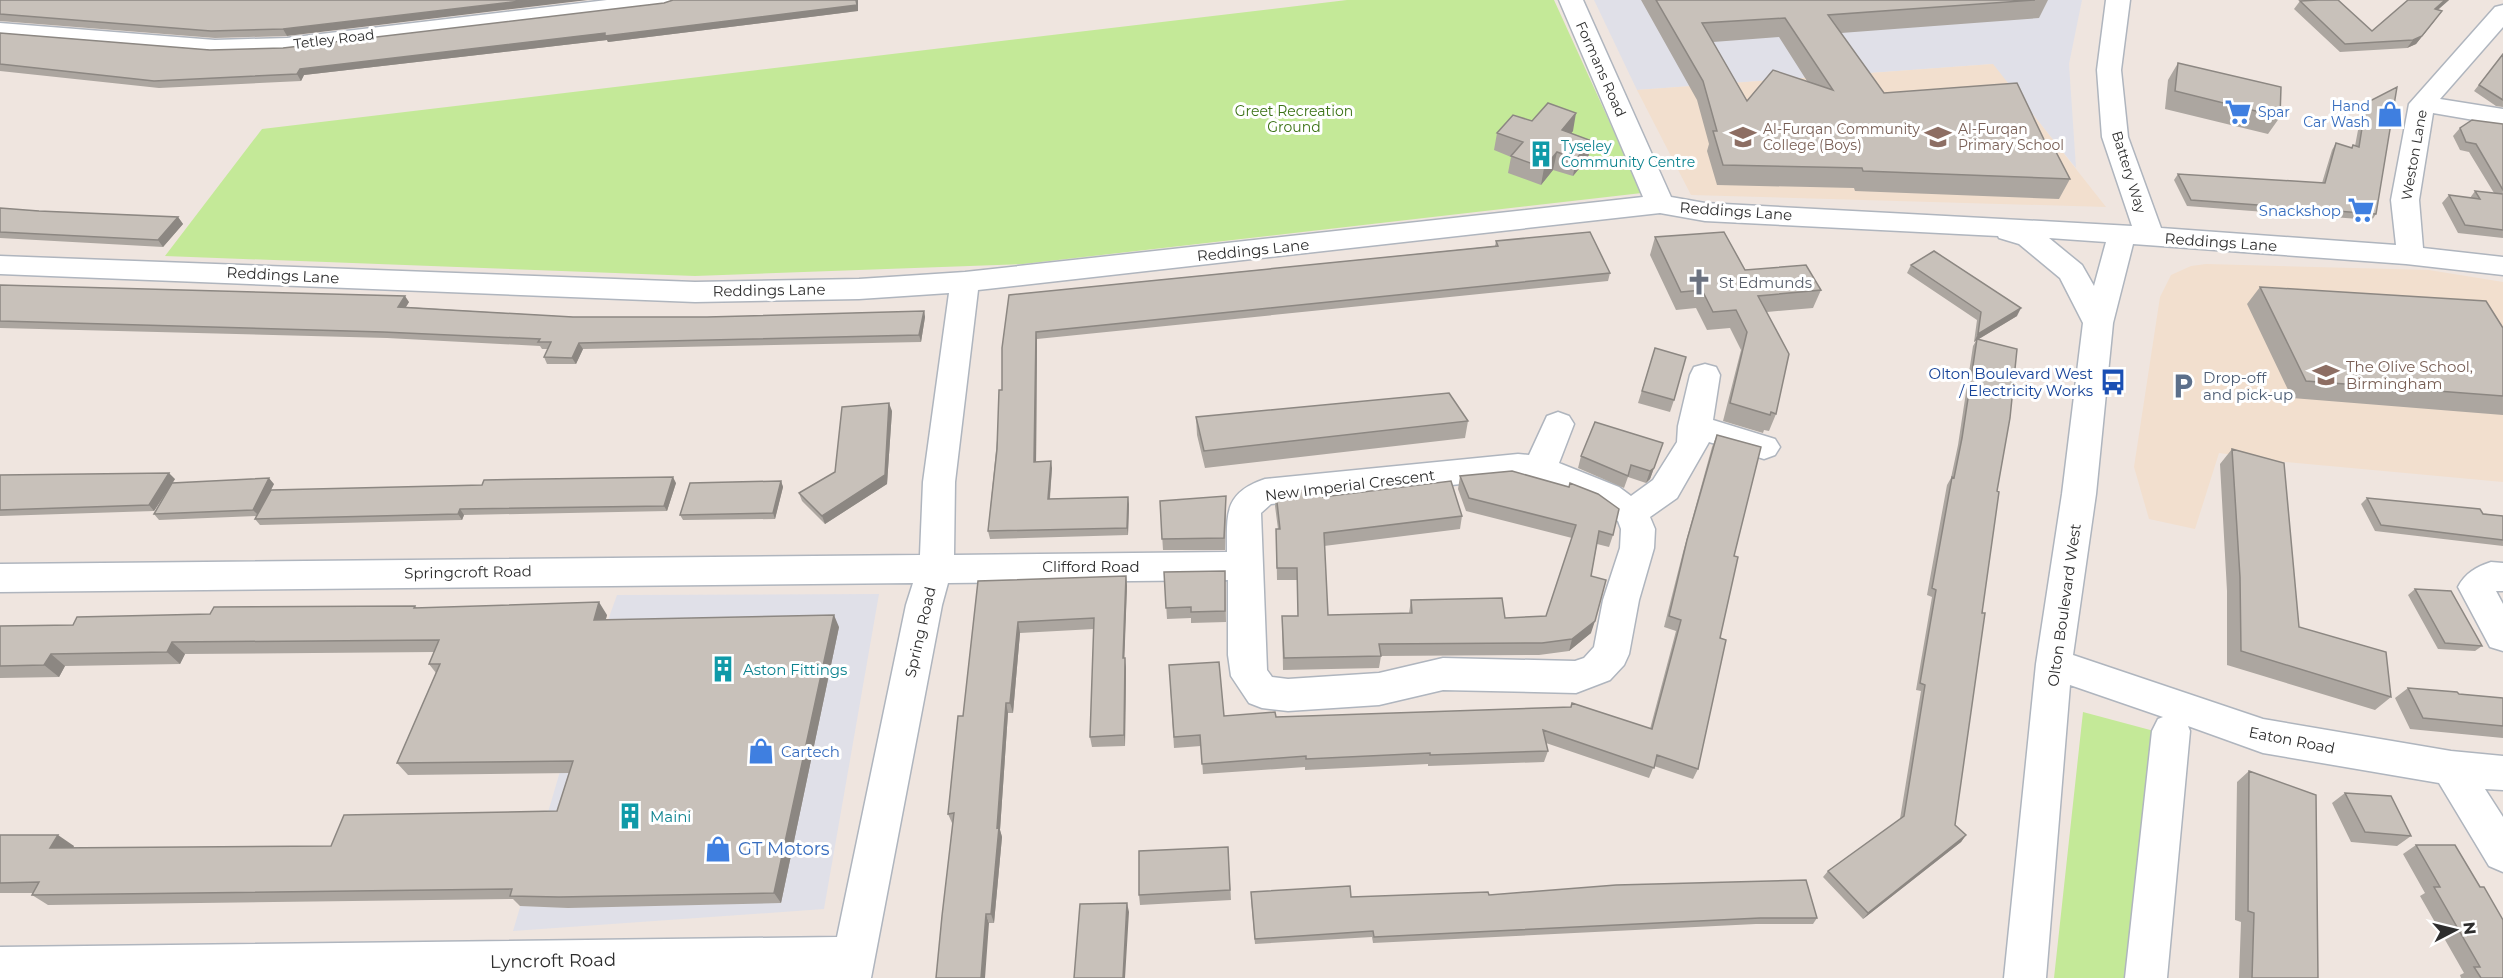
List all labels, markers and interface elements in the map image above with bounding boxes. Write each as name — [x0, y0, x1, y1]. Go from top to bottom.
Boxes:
street label: Formans Road — [1572, 18, 1630, 120]
street label: Tetley Road — [293, 25, 375, 53]
supermarket icon: Spar — [2223, 97, 2253, 127]
place label: Hand Car Wash — [2303, 97, 2370, 131]
shop icon: Hand Car Wash — [2375, 99, 2405, 129]
park label: Greet Recreation Ground — [1235, 102, 1353, 136]
place label: Spar — [2258, 103, 2290, 121]
street label: Weston Lane — [2397, 108, 2431, 202]
place label: Al-Furqan Community College (Boys) — [1763, 120, 1920, 154]
place label: Al-Furqan Primary School — [1958, 120, 2064, 154]
school or university icon: Al-Furqan Community College (Boys) — [1728, 122, 1758, 152]
school or university icon: Al-Furqan Primary School — [1923, 122, 1953, 152]
street label: Battery Way — [2108, 129, 2150, 216]
place label: Tyseley Community Centre — [1561, 137, 1695, 171]
building icon: Tyseley Community Centre — [1526, 139, 1556, 169]
supermarket icon: Snackshop — [2346, 195, 2376, 225]
street label: Reddings Lane — [1679, 198, 1793, 224]
place label: Snackshop — [2259, 201, 2341, 220]
street label: Reddings Lane — [2164, 229, 2278, 255]
street label: Reddings Lane — [1196, 235, 1310, 265]
street label: Reddings Lane — [226, 263, 340, 287]
church icon: St Edmunds — [1684, 267, 1714, 297]
place label: St Edmunds — [1719, 273, 1812, 292]
street label: Reddings Lane — [712, 280, 826, 300]
place label: The Olive School, Birmingham — [2346, 357, 2473, 393]
school or university icon: The Olive School, Birmingham — [2311, 360, 2341, 390]
place label: Olton Boulevard West / Electricity Works — [1929, 364, 2093, 400]
bus stop icon: Olton Boulevard West / Electricity Works — [2098, 367, 2128, 397]
place label: Drop-off and pick-up — [2203, 368, 2293, 404]
parking icon: Drop-off and pick-up — [2168, 371, 2198, 401]
street label: New Imperial Crescent — [1264, 465, 1436, 505]
street label: Olton Boulevard West — [2043, 522, 2085, 688]
street label: Clifford Road — [1042, 557, 1140, 576]
street label: Springcroft Road — [404, 561, 532, 583]
street label: Spring Road — [900, 585, 940, 679]
building icon: Aston Fittings — [708, 654, 738, 684]
place label: Aston Fittings — [743, 660, 847, 679]
street label: Eaton Road — [2247, 722, 2337, 758]
shop icon: Cartech — [746, 736, 776, 766]
place label: Cartech — [781, 742, 840, 761]
building icon: Maini — [615, 801, 645, 831]
place label: Maini — [650, 807, 691, 826]
shop icon: GT Motors — [703, 834, 733, 864]
place label: GT Motors — [738, 838, 830, 860]
north arrow — [2425, 900, 2485, 960]
text: N — [2459, 921, 2480, 936]
street label: Lyncroft Road — [490, 949, 616, 973]

